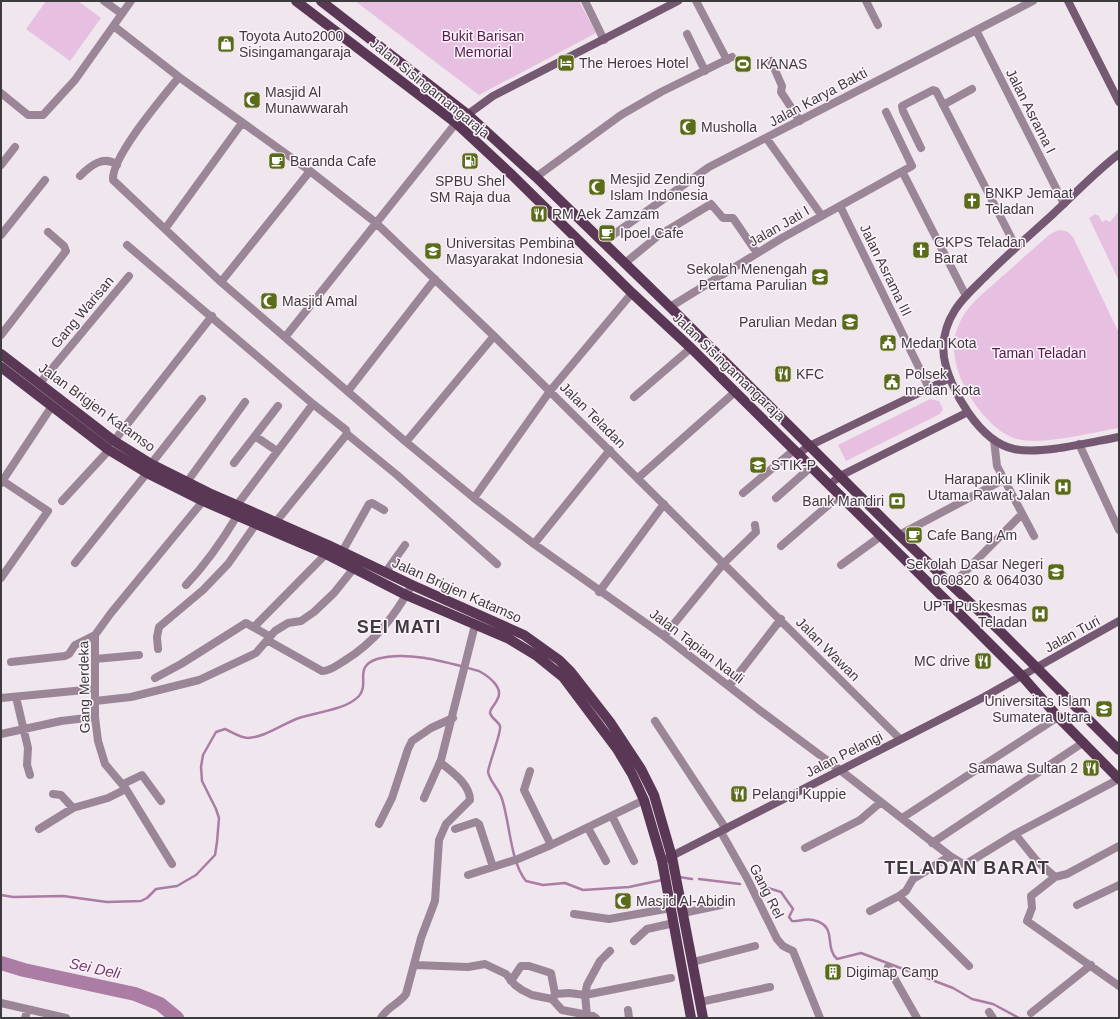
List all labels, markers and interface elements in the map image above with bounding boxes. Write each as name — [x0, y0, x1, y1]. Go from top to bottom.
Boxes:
place label: Toyota Auto2000 Sisingamangaraja — [239, 28, 351, 60]
park label: Bukit Barisan Memorial — [442, 28, 524, 60]
shop icon: Toyota Auto2000 Sisingamangaraja — [216, 34, 236, 54]
street label: Jalan Sisingamangaraja — [367, 35, 493, 141]
hotel icon: The Heroes Hotel — [556, 53, 576, 73]
sports icon: IKANAS — [733, 54, 753, 74]
place label: The Heroes Hotel — [579, 55, 689, 71]
place label: IKANAS — [756, 56, 807, 72]
street label: Jalan Karya Bakti — [766, 64, 870, 130]
street label: Jalan Asrama I — [1003, 66, 1059, 156]
place label: Masjid Al Munawwarah — [265, 84, 348, 116]
mosque icon: Masjid Al Munawwarah — [242, 90, 262, 110]
mosque icon: Musholla — [678, 117, 698, 137]
place label: Musholla — [701, 119, 757, 135]
cafe icon: Baranda Cafe — [267, 151, 287, 171]
fuel station icon: SPBU Shel SM Raja dua — [460, 151, 480, 171]
place label: Baranda Cafe — [290, 153, 377, 169]
place label: Mesjid Zending Islam Indonesia — [610, 171, 708, 203]
place label: SPBU Shel SM Raja dua — [430, 173, 511, 205]
mosque icon: Mesjid Zending Islam Indonesia — [587, 177, 607, 197]
place label: BNKP Jemaat Teladan — [985, 185, 1073, 217]
church icon: BNKP Jemaat Teladan — [962, 191, 982, 211]
street label: Jalan Jati I — [746, 202, 812, 250]
restaurant icon: RM Aek Zamzam — [529, 204, 549, 224]
place label: RM Aek Zamzam — [552, 206, 659, 222]
street label: Jalan Asrama III — [857, 221, 915, 319]
cafe icon: Ipoel Cafe — [597, 223, 617, 243]
place label: Ipoel Cafe — [620, 225, 684, 241]
place label: GKPS Teladan Barat — [934, 234, 1026, 266]
place label: Universitas Pembina Masyarakat Indonesia — [446, 235, 583, 267]
church icon: GKPS Teladan Barat — [911, 240, 931, 260]
school or university icon: Universitas Pembina Masyarakat Indonesia — [423, 241, 443, 261]
place label: Sekolah Menengah Pertama Parulian — [686, 261, 807, 293]
school or university icon: Sekolah Menengah Pertama Parulian — [810, 267, 830, 287]
street label: Gang Warisan — [47, 273, 117, 351]
mosque icon: Masjid Amal — [259, 291, 279, 311]
place label: Masjid Amal — [282, 293, 357, 309]
street label: Jalan Sisingamangaraja — [670, 309, 788, 425]
school or university icon: Parulian Medan — [840, 312, 860, 332]
place label: Parulian Medan — [739, 314, 837, 330]
public building icon: Medan Kota — [878, 333, 898, 353]
place label: Medan Kota — [901, 335, 977, 351]
park label: Taman Teladan — [992, 345, 1086, 361]
street label: Jalan Brigjen Katamso — [36, 359, 159, 455]
restaurant icon: KFC — [773, 364, 793, 384]
place label: KFC — [796, 366, 824, 382]
place label: Polsek medan Kota — [905, 366, 981, 398]
public building icon: Polsek medan Kota — [882, 372, 902, 392]
street label: Jalan Teladan — [557, 379, 629, 451]
school or university icon: STIK-P — [748, 455, 768, 475]
place label: STIK-P — [771, 457, 816, 473]
place label: Harapanku Klinik Utama Rawat Jalan — [928, 471, 1051, 503]
hospital icon: Harapanku Klinik Utama Rawat Jalan — [1053, 477, 1073, 497]
bank icon: Bank Mandiri — [887, 491, 907, 511]
place label: Bank Mandiri — [802, 493, 884, 509]
cafe icon: Cafe Bang Am — [904, 525, 924, 545]
place label: Cafe Bang Am — [927, 527, 1017, 543]
street label: Jalan Brigjen Katamso — [390, 554, 524, 626]
place label: Sekolah Dasar Negeri 060820 & 064030 — [906, 556, 1043, 588]
school or university icon: Sekolah Dasar Negeri 060820 & 064030 — [1046, 562, 1066, 582]
place label: UPT Puskesmas Teladan — [923, 598, 1027, 630]
hospital icon: UPT Puskesmas Teladan — [1030, 604, 1050, 624]
street label: Jalan Tapian Nauli — [647, 605, 747, 687]
street label: Jalan Turi — [1042, 612, 1102, 656]
street label: Jalan Wawan — [793, 614, 863, 684]
district label: SEI MATI — [357, 617, 441, 637]
street label: Gang Merdeka — [75, 640, 93, 733]
restaurant icon: MC drive — [973, 651, 993, 671]
place label: MC drive — [914, 653, 970, 669]
place label: Universitas Islam Sumatera Utara — [984, 693, 1091, 725]
school or university icon: Universitas Islam Sumatera Utara — [1094, 699, 1114, 719]
street label: Jalan Pelangi — [803, 728, 885, 780]
restaurant icon: Samawa Sultan 2 — [1081, 758, 1101, 778]
place label: Samawa Sultan 2 — [968, 760, 1078, 776]
restaurant icon: Pelangi Kuppie — [729, 784, 749, 804]
place label: Pelangi Kuppie — [752, 786, 846, 802]
district label: TELADAN BARAT — [884, 858, 1050, 878]
street label: Gang Rel — [746, 861, 788, 921]
mosque icon: Masjid Al-Abidin — [613, 891, 633, 911]
place label: Masjid Al-Abidin — [636, 893, 736, 909]
water label: Sei Deli — [68, 954, 123, 982]
building icon: Digimap Camp — [823, 962, 843, 982]
place label: Digimap Camp — [846, 964, 939, 980]

